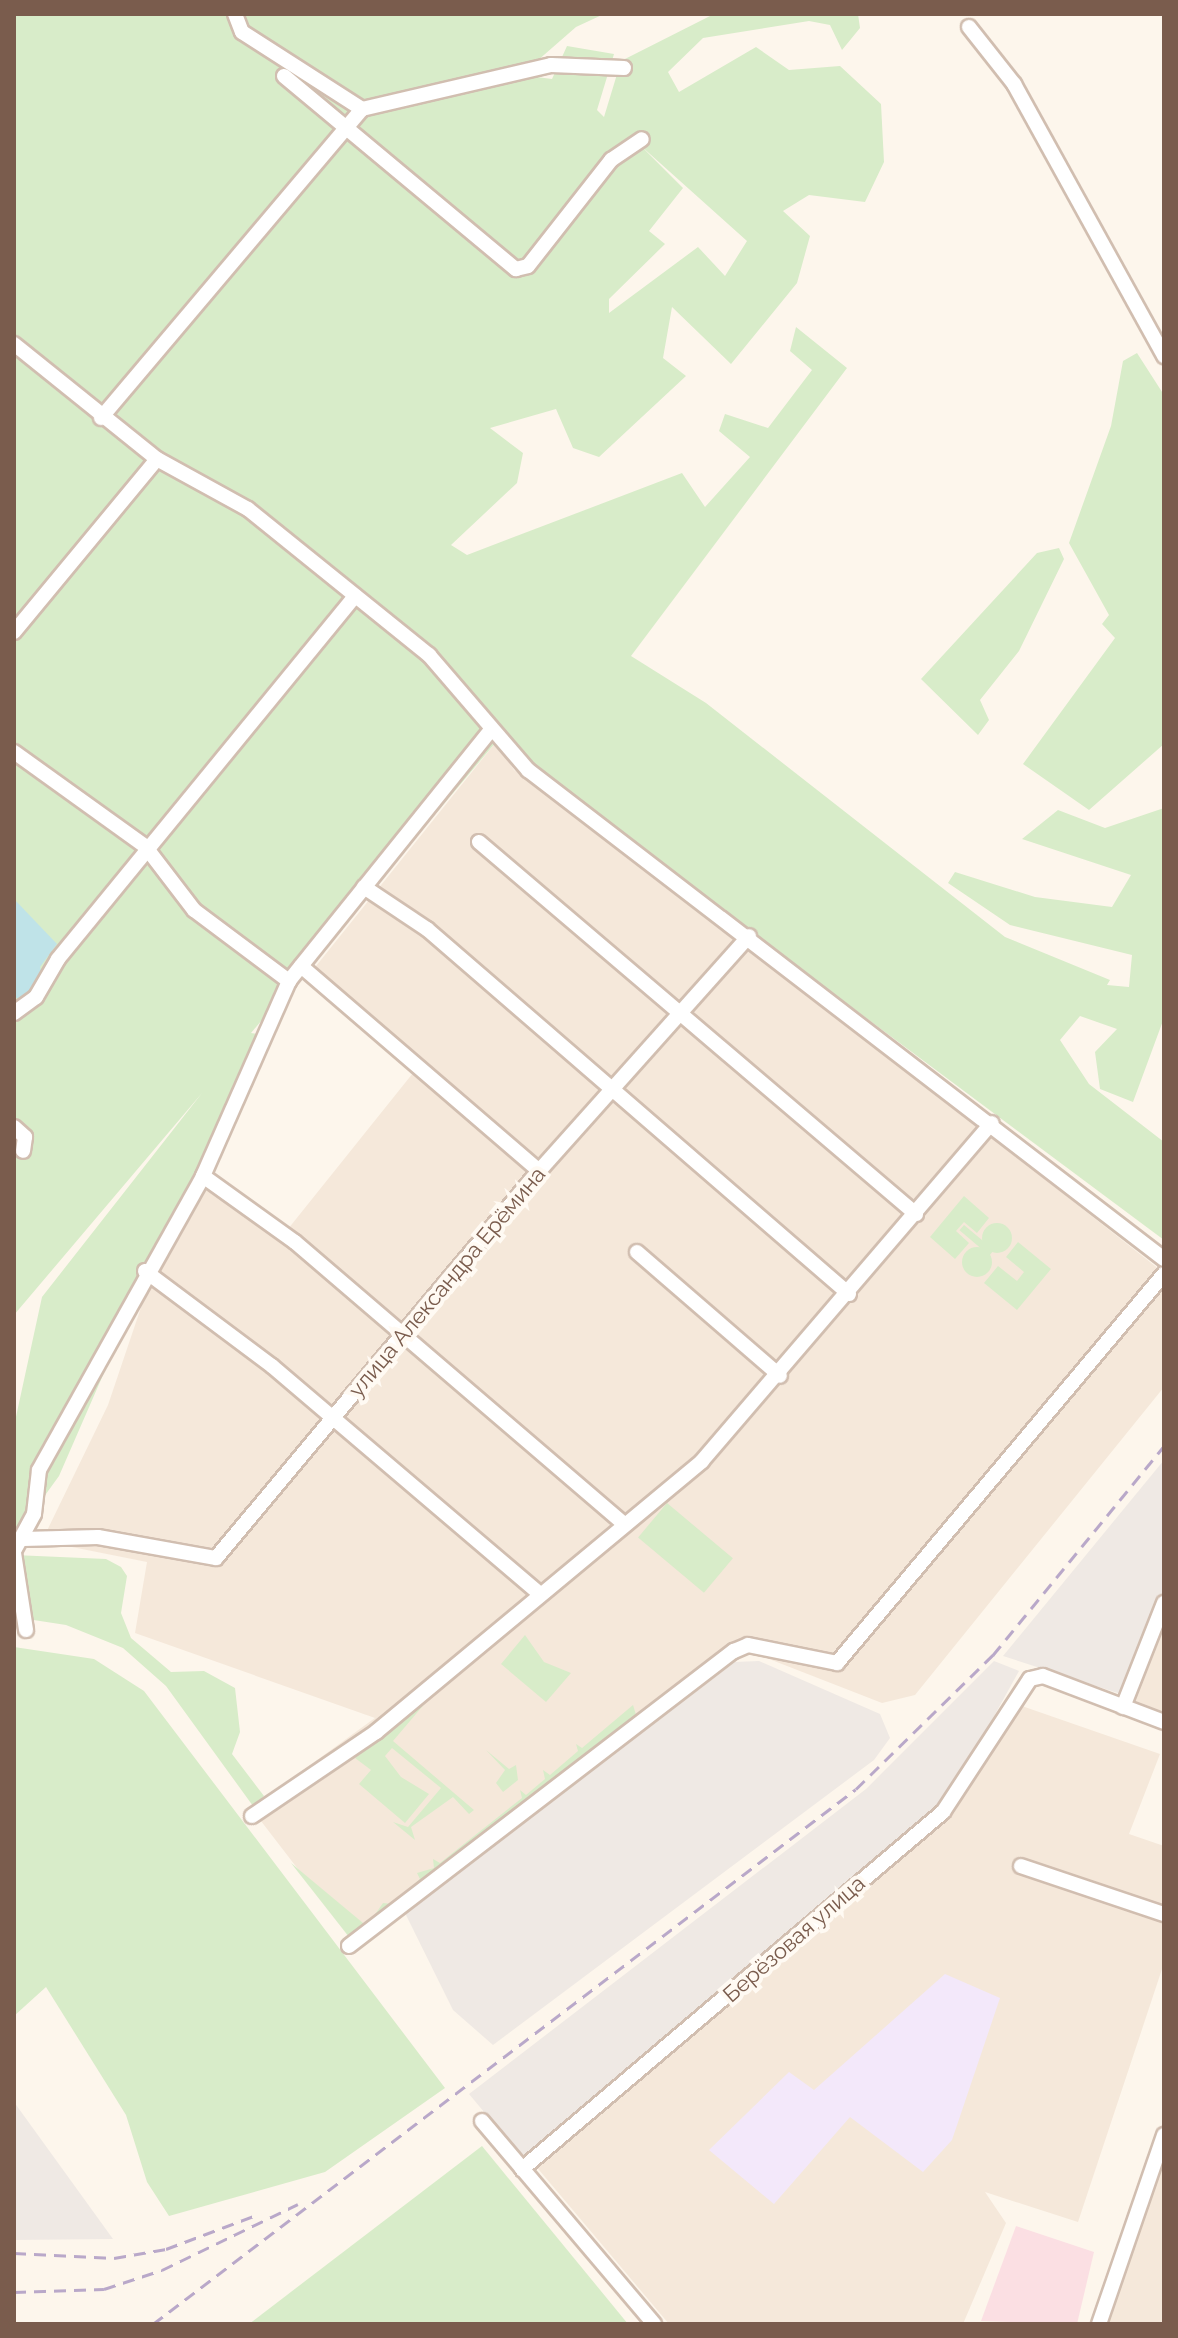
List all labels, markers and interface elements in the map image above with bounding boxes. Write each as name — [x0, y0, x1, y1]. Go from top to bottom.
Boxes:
street label: улица Александра Ерёмина — [343, 1161, 551, 1403]
street label: Берёзовая улица — [717, 1870, 871, 2008]

